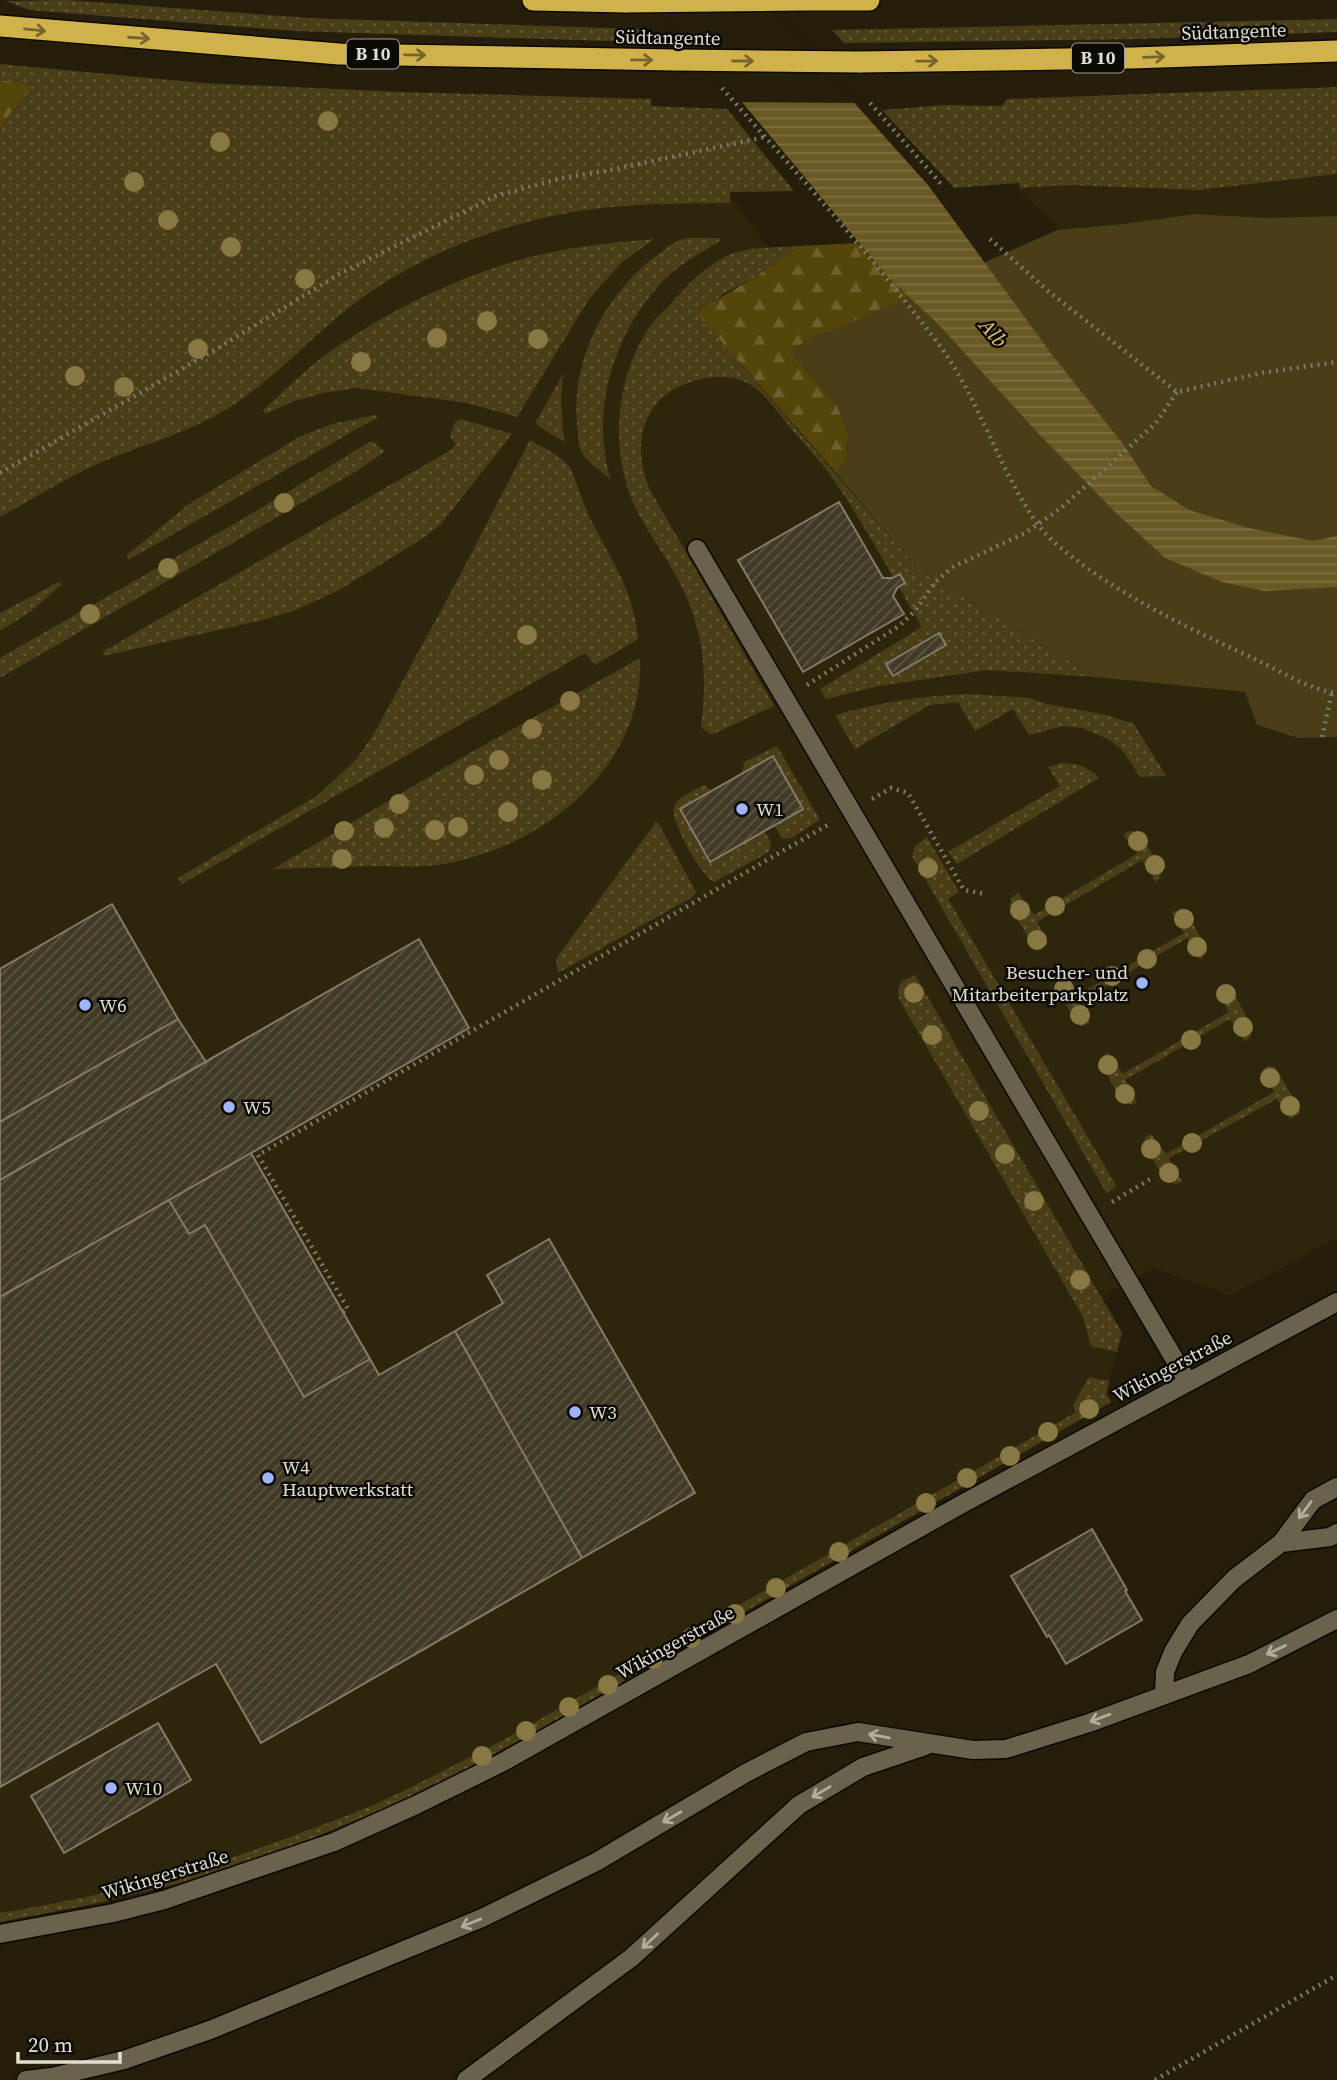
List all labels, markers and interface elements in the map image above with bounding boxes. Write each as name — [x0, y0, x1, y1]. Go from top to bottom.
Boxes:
street label: Südtangente — [1181, 16, 1287, 46]
one-way arrow — [24, 23, 46, 36]
street label: Südtangente — [615, 23, 721, 51]
one-way arrow — [127, 32, 150, 45]
road number: B 10 — [347, 40, 399, 68]
road number: B 10 — [1072, 44, 1124, 72]
one-way arrow — [403, 48, 426, 62]
one-way arrow — [1143, 50, 1166, 64]
one-way arrow — [630, 53, 653, 67]
one-way arrow — [731, 54, 754, 68]
one-way arrow — [915, 54, 938, 67]
water label: Alb — [972, 311, 1014, 354]
place label: W1 — [756, 796, 784, 822]
marker: W1 — [734, 801, 750, 817]
place label: Besucher- und Mitarbeiterparkplatz — [952, 959, 1128, 1007]
marker: Besucher- und Mitarbeiterparkplatz — [1134, 975, 1150, 991]
place label: W6 — [99, 992, 127, 1018]
marker: W6 — [77, 997, 93, 1013]
place label: W5 — [243, 1094, 271, 1120]
marker: W5 — [221, 1099, 237, 1115]
street label: Wikingerstraße — [1108, 1324, 1236, 1408]
place label: W3 — [589, 1399, 617, 1425]
marker: W3 — [567, 1404, 583, 1420]
place label: W4 Hauptwerkstatt — [282, 1454, 414, 1502]
marker: W4 Hauptwerkstatt — [260, 1470, 276, 1486]
one-way arrow — [1298, 1500, 1312, 1519]
street label: Wikingerstraße — [611, 1599, 739, 1685]
one-way arrow — [1266, 1644, 1287, 1658]
one-way arrow — [1090, 1713, 1112, 1726]
one-way arrow — [868, 1729, 891, 1742]
place label: W10 — [125, 1775, 162, 1801]
marker: W10 — [103, 1780, 119, 1796]
one-way arrow — [812, 1785, 832, 1799]
one-way arrow — [662, 1811, 683, 1824]
street label: Wikingerstraße — [98, 1842, 232, 1906]
one-way arrow — [461, 1918, 482, 1931]
one-way arrow — [642, 1932, 659, 1949]
scale bar — [18, 2021, 119, 2064]
text: 20 m — [28, 2030, 73, 2059]

